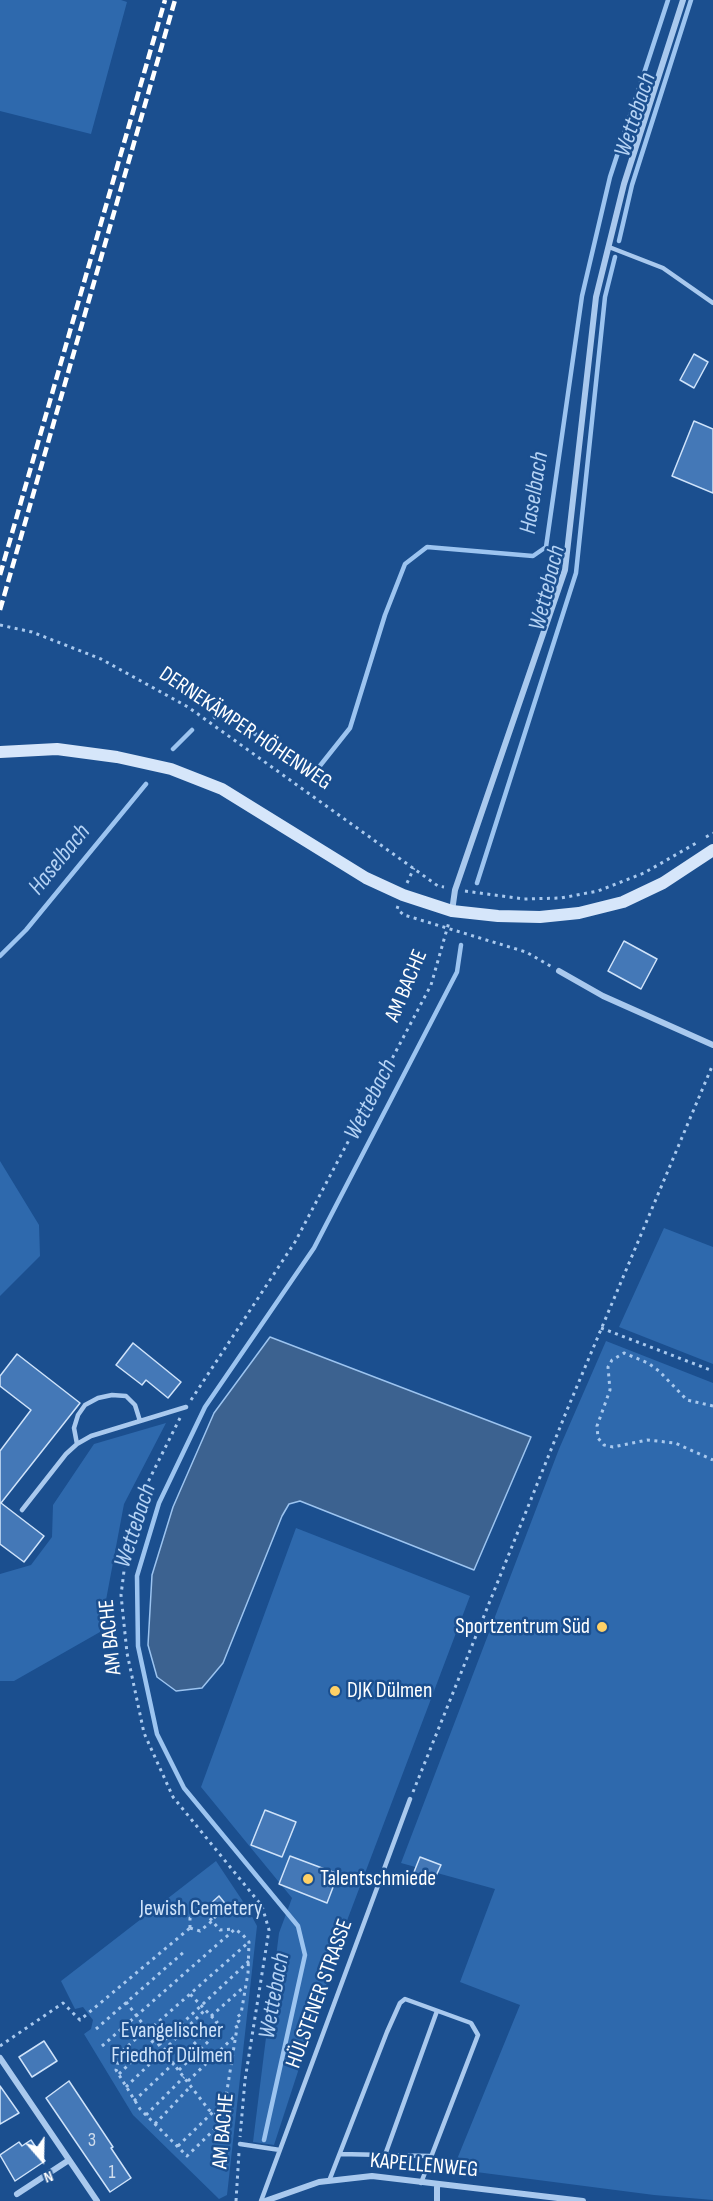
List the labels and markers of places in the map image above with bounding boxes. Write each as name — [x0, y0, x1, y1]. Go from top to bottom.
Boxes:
place label: Sportzentrum Süd — [455, 1614, 590, 1640]
marker: Sportzentrum Süd — [595, 1620, 609, 1634]
place label: DJK Dülmen — [347, 1678, 432, 1704]
marker: DJK Dülmen — [328, 1684, 342, 1698]
place label: Talentschmiede — [320, 1866, 436, 1892]
marker: Talentschmiede — [301, 1872, 315, 1886]

